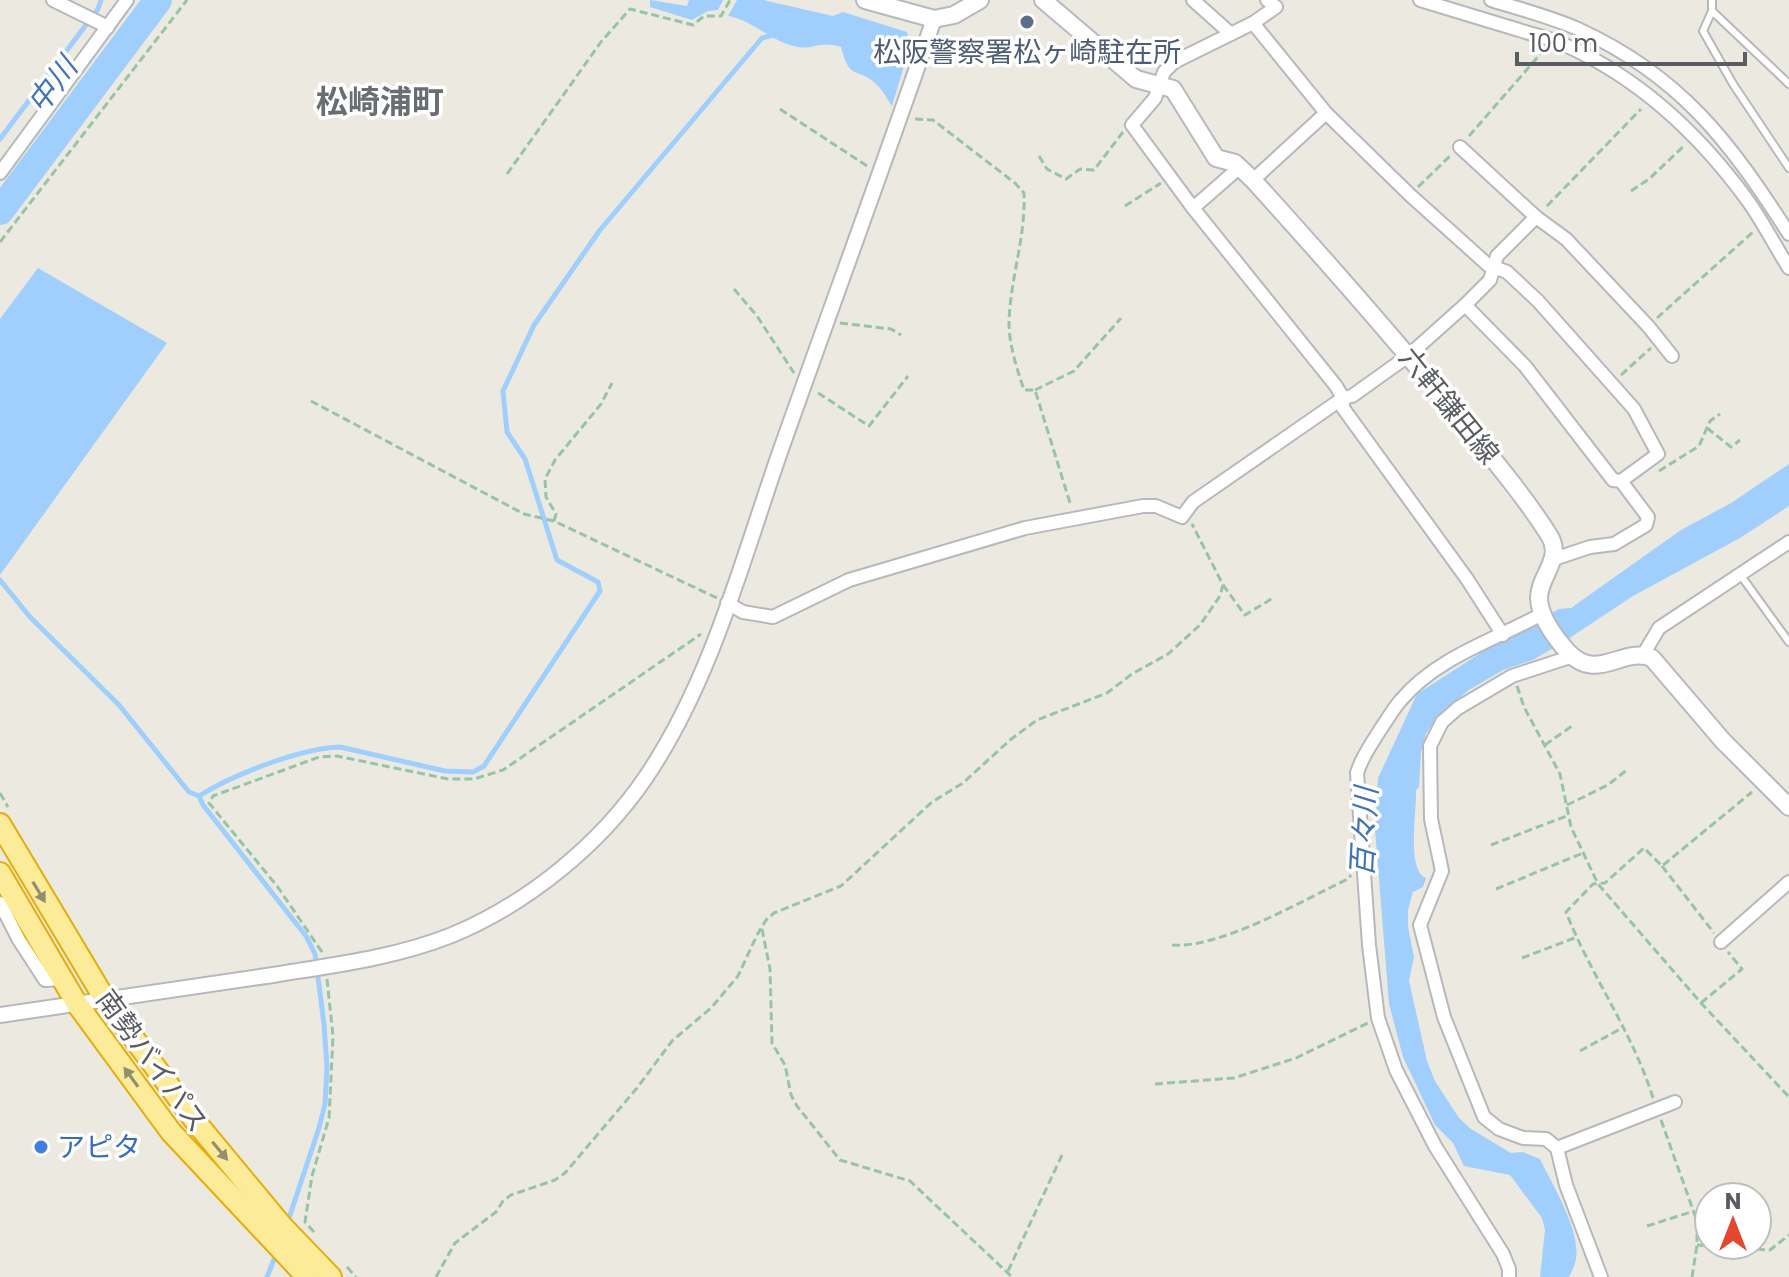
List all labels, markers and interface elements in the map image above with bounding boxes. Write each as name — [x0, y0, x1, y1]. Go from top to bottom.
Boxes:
marker: 松阪警察署松ヶ崎駐在所 — [1018, 13, 1036, 31]
scale bar — [1517, 16, 1745, 66]
text: 100 m — [1529, 27, 1598, 60]
place label: 松阪警察署松ヶ崎駐在所 — [873, 33, 1181, 72]
water label: 中川 — [17, 46, 89, 122]
district label: 松崎浦町 — [316, 79, 444, 124]
street label: 六軒鎌田線 — [1390, 339, 1508, 473]
water label: 百々川 — [1340, 783, 1388, 878]
one-way arrow — [32, 881, 46, 903]
street label: 南勢バイパス — [87, 982, 217, 1140]
one-way arrow — [124, 1067, 139, 1088]
place label: アピタ — [57, 1128, 141, 1167]
marker: アピタ — [32, 1138, 50, 1156]
one-way arrow — [211, 1140, 228, 1160]
north arrow — [1693, 1181, 1773, 1261]
text: N — [1725, 1186, 1741, 1217]

